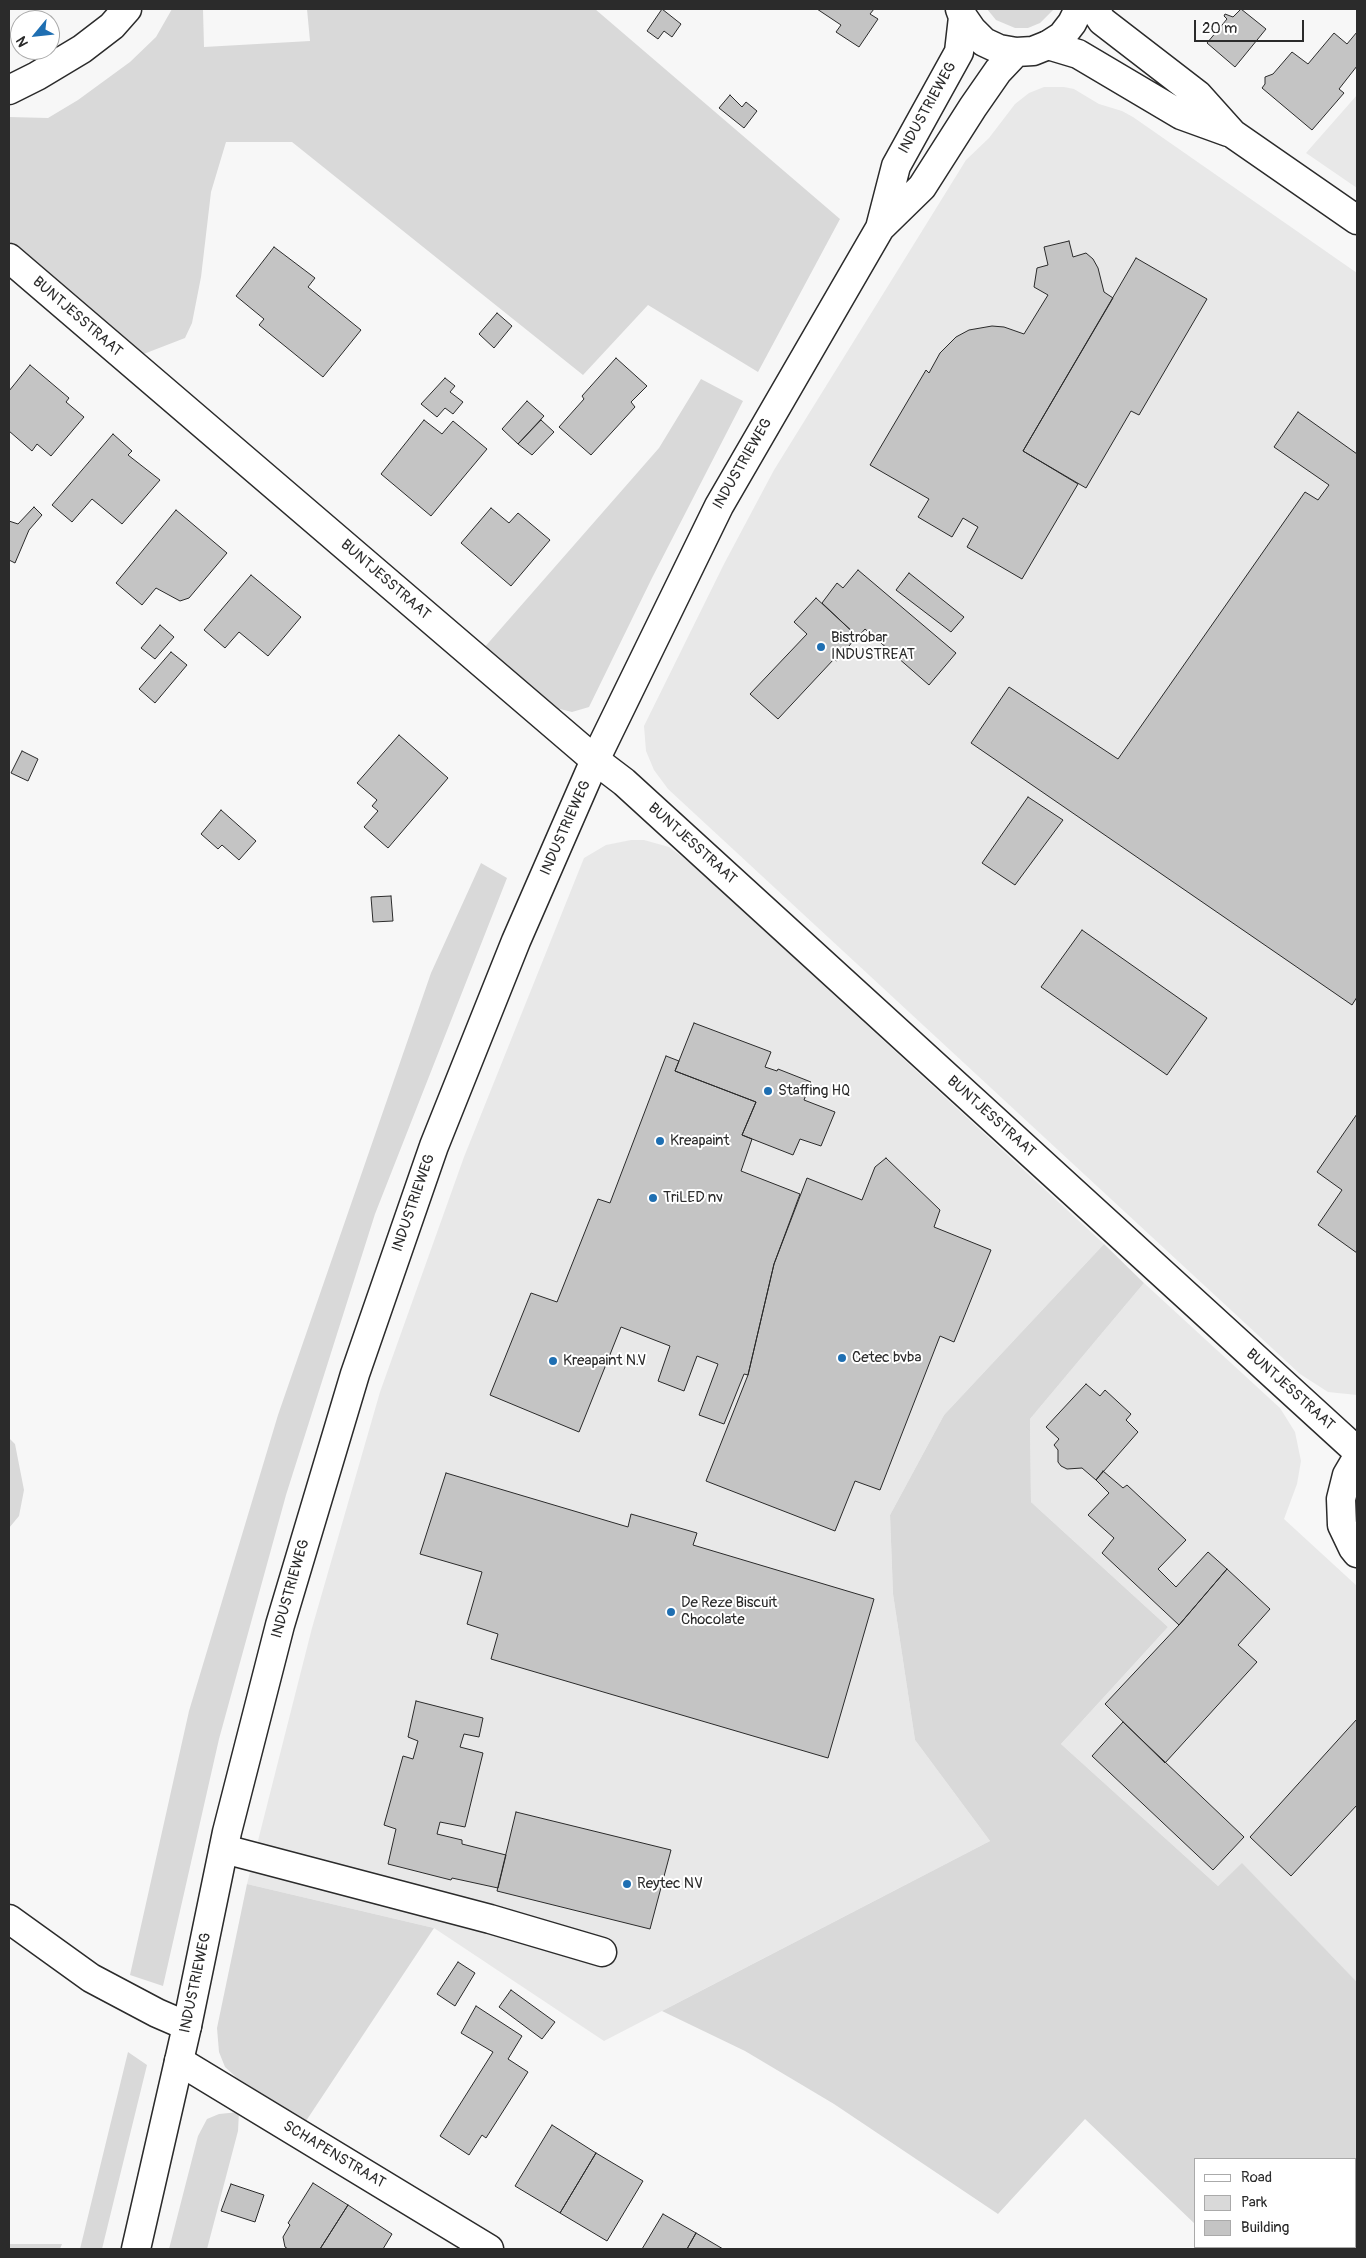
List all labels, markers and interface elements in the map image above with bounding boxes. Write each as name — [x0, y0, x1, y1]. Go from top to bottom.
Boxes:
north arrow — [10, 10, 60, 60]
scale bar — [1196, 10, 1306, 42]
text: 20 m — [1202, 19, 1237, 38]
text: N — [12, 34, 32, 50]
street label: INDUSTRIEWEG — [895, 59, 961, 157]
street label: BUNTJESSTRAAT — [28, 273, 126, 361]
street label: INDUSTRIEWEG — [710, 415, 776, 513]
street label: BUNTJESSTRAAT — [336, 536, 434, 624]
place label: Bistrobar INDUSTREAT — [831, 629, 915, 664]
marker: Bistrobar INDUSTREAT — [815, 641, 827, 653]
street label: INDUSTRIEWEG — [537, 778, 595, 878]
street label: BUNTJESSTRAAT — [644, 800, 740, 888]
street label: BUNTJESSTRAAT — [943, 1073, 1039, 1161]
place label: Staffing HQ — [778, 1082, 850, 1100]
marker: Staffing HQ — [762, 1085, 774, 1097]
place label: Kreapaint — [670, 1132, 729, 1150]
marker: Kreapaint — [654, 1135, 666, 1147]
street label: INDUSTRIEWEG — [389, 1152, 439, 1254]
place label: TriLED nv — [663, 1189, 723, 1207]
marker: TriLED nv — [647, 1192, 659, 1204]
street label: BUNTJESSTRAAT — [1242, 1346, 1338, 1434]
place label: Cetec bvba — [852, 1349, 921, 1367]
place label: Kreapaint N.V — [563, 1352, 646, 1370]
marker: Cetec bvba — [836, 1352, 848, 1364]
marker: Kreapaint N.V — [547, 1355, 559, 1367]
street label: INDUSTRIEWEG — [268, 1537, 314, 1641]
place label: De Reze Biscuit Chocolate — [681, 1594, 777, 1629]
marker: De Reze Biscuit Chocolate — [665, 1606, 677, 1618]
place label: Reytec NV — [637, 1875, 703, 1893]
marker: Reytec NV — [621, 1878, 633, 1890]
street label: INDUSTRIEWEG — [177, 1931, 215, 2035]
street label: SCHAPENSTRAAT — [280, 2117, 388, 2193]
legend — [1194, 2158, 1356, 2248]
text: Road — [1241, 2168, 1272, 2187]
text: Park — [1241, 2193, 1267, 2212]
text: Building — [1241, 2218, 1289, 2237]

